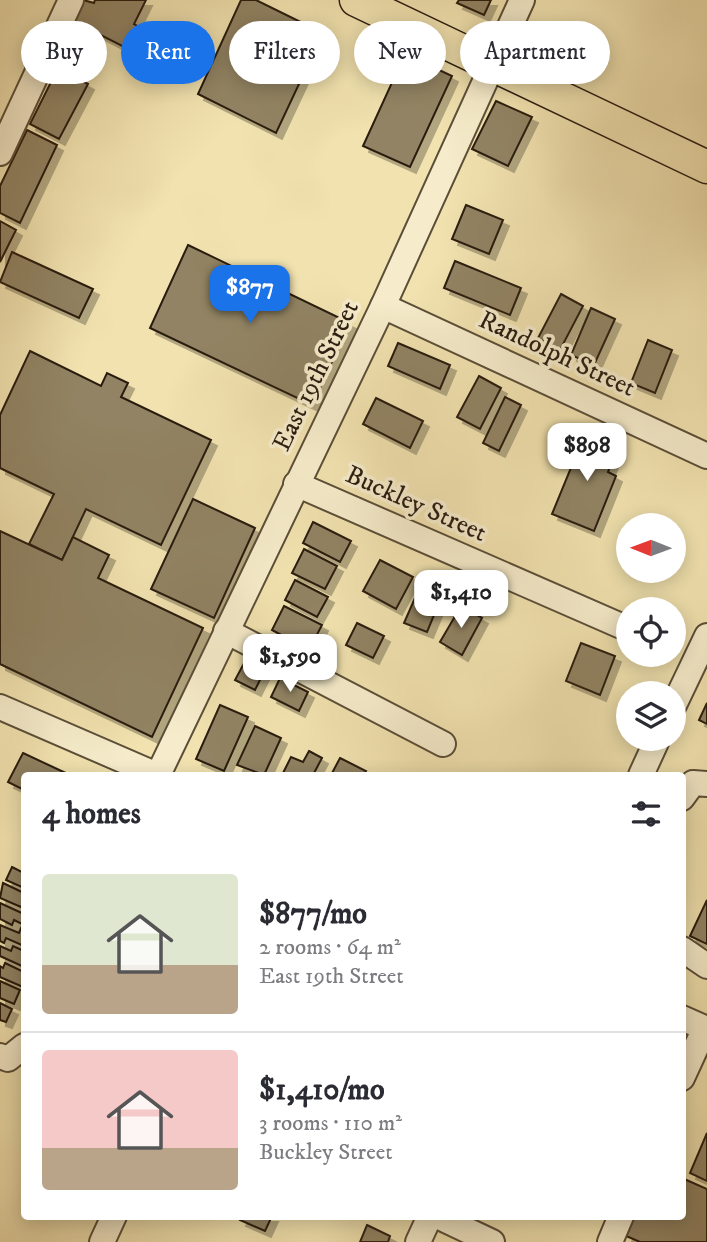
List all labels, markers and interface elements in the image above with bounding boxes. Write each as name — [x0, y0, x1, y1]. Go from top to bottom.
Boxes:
chip: Buy — [21, 21, 107, 84]
chip: Rent — [121, 21, 215, 84]
chip: Filters — [229, 21, 340, 84]
chip: New — [354, 21, 446, 84]
chip: Apartment — [460, 21, 610, 84]
pin: $877 — [209, 266, 291, 325]
text: $877 — [226, 273, 274, 302]
street label: East 19th Street — [265, 295, 367, 457]
street label: Randolph Street — [474, 303, 640, 405]
pin: $898 — [546, 424, 628, 483]
text: $898 — [563, 431, 611, 460]
street label: Buckley Street — [340, 458, 492, 550]
north arrow — [616, 513, 686, 583]
map controls — [616, 513, 686, 751]
pin: $1,410 — [404, 570, 518, 630]
text: $1,410 — [430, 578, 492, 607]
button: locate — [616, 597, 686, 667]
pin: $1,590 — [233, 634, 347, 694]
text: $1,590 — [259, 642, 321, 671]
button: layers — [616, 681, 686, 751]
icon: filters — [627, 795, 665, 833]
text: 4 homes — [42, 796, 141, 833]
text: $877/mo — [259, 896, 367, 933]
icon: home — [98, 902, 182, 986]
text: 2 rooms · 64 m² — [259, 933, 401, 962]
text: East 19th Street — [259, 962, 404, 991]
text: $1,410/mo — [259, 1072, 385, 1109]
icon: home — [98, 1078, 182, 1162]
text: 3 rooms · 110 m² — [259, 1109, 402, 1138]
text: Buckley Street — [259, 1138, 393, 1167]

